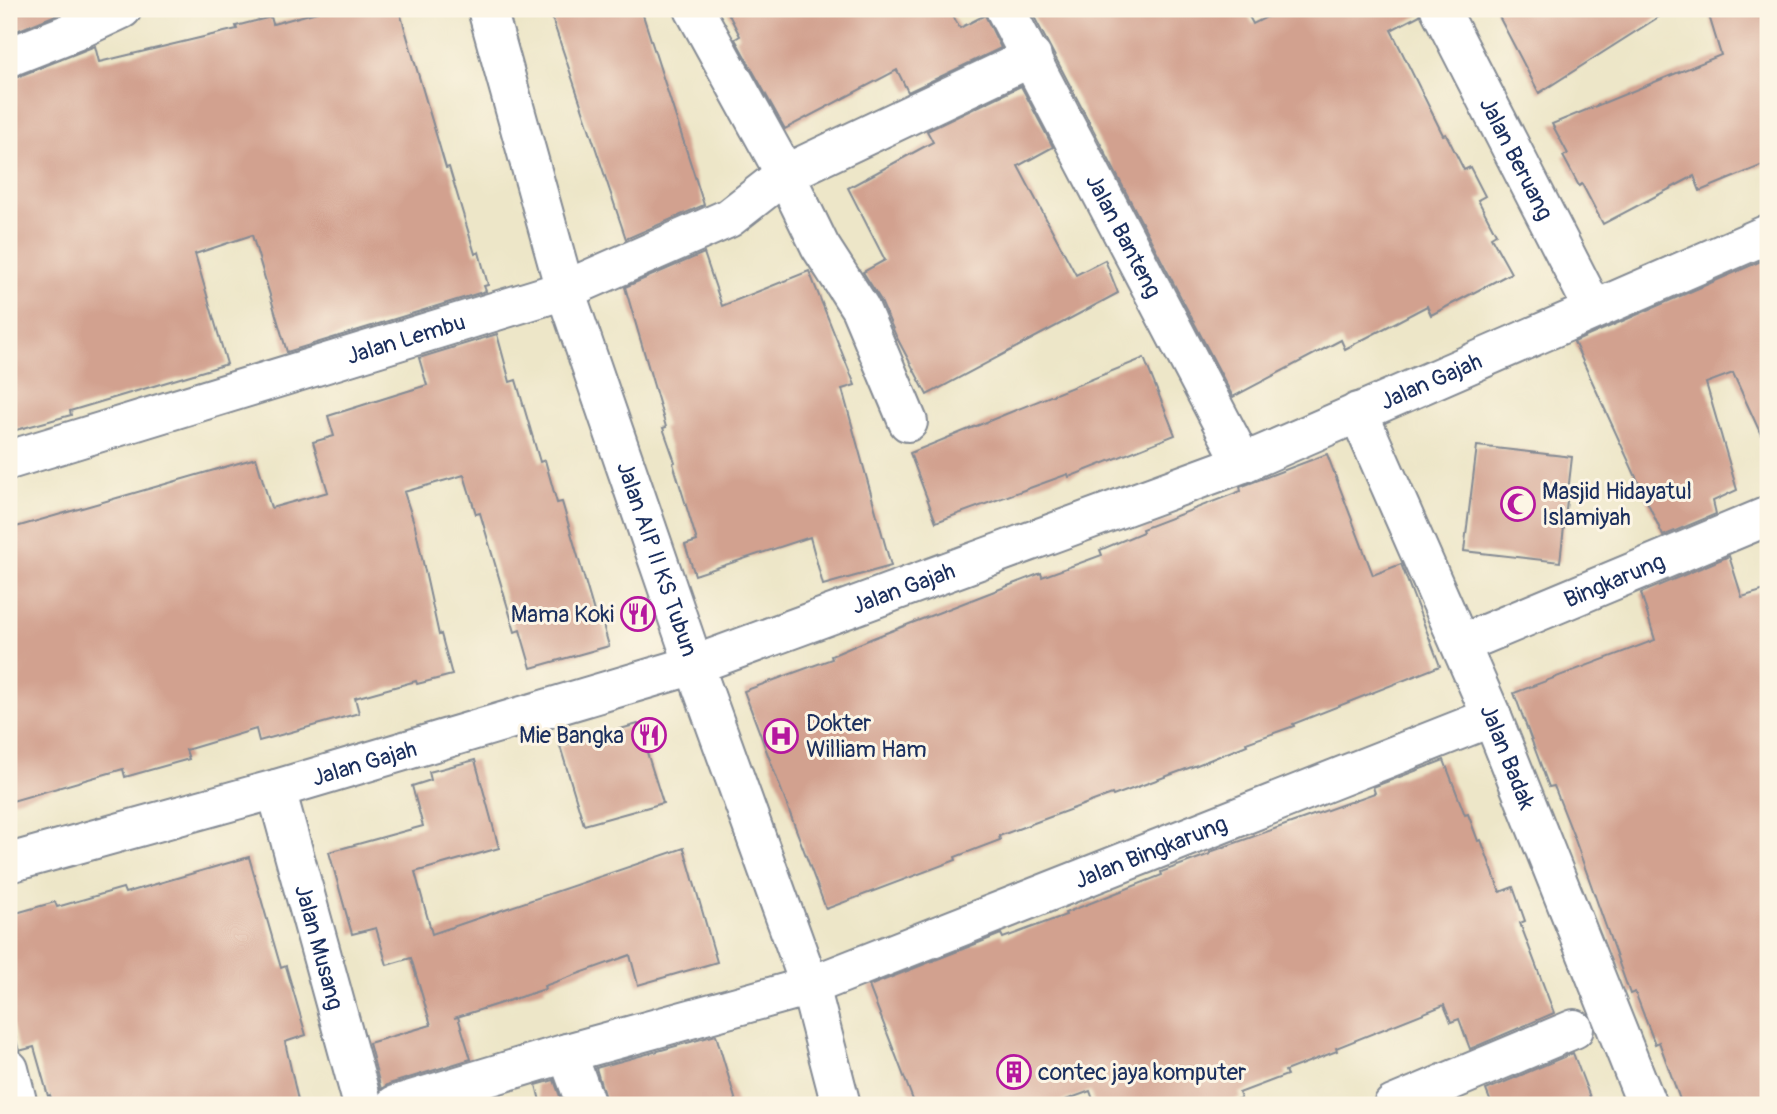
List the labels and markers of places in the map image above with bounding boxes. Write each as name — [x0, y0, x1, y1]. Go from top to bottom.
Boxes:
place label: Masjid Hidayatul Islamiyah — [1542, 477, 1692, 532]
mosque icon: Masjid Hidayatul Islamiyah — [1499, 485, 1537, 523]
restaurant icon: Mama Koki — [619, 595, 657, 633]
place label: Mama Koki — [511, 600, 614, 629]
place label: Dokter William Ham — [806, 709, 927, 764]
restaurant icon: Mie Bangka — [630, 716, 668, 754]
hospital icon: Dokter William Ham — [762, 717, 800, 755]
place label: Mie Bangka — [519, 721, 624, 750]
building icon: contec jaya komputer — [995, 1053, 1033, 1091]
place label: contec jaya komputer — [1038, 1058, 1246, 1087]

